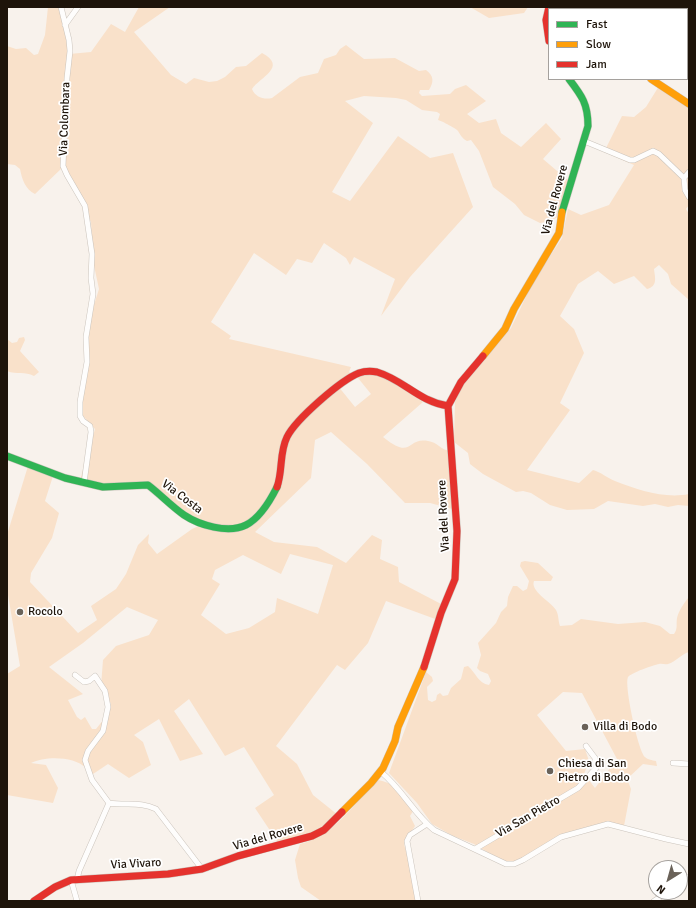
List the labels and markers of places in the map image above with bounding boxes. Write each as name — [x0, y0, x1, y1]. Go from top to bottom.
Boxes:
place label: Rocolo — [28, 605, 63, 619]
marker: Rocolo — [15, 607, 25, 617]
place label: Villa di Bodo — [593, 720, 657, 734]
marker: Villa di Bodo — [580, 722, 590, 732]
place label: Chiesa di San Pietro di Bodo — [558, 757, 630, 785]
marker: Chiesa di San Pietro di Bodo — [545, 766, 555, 776]

